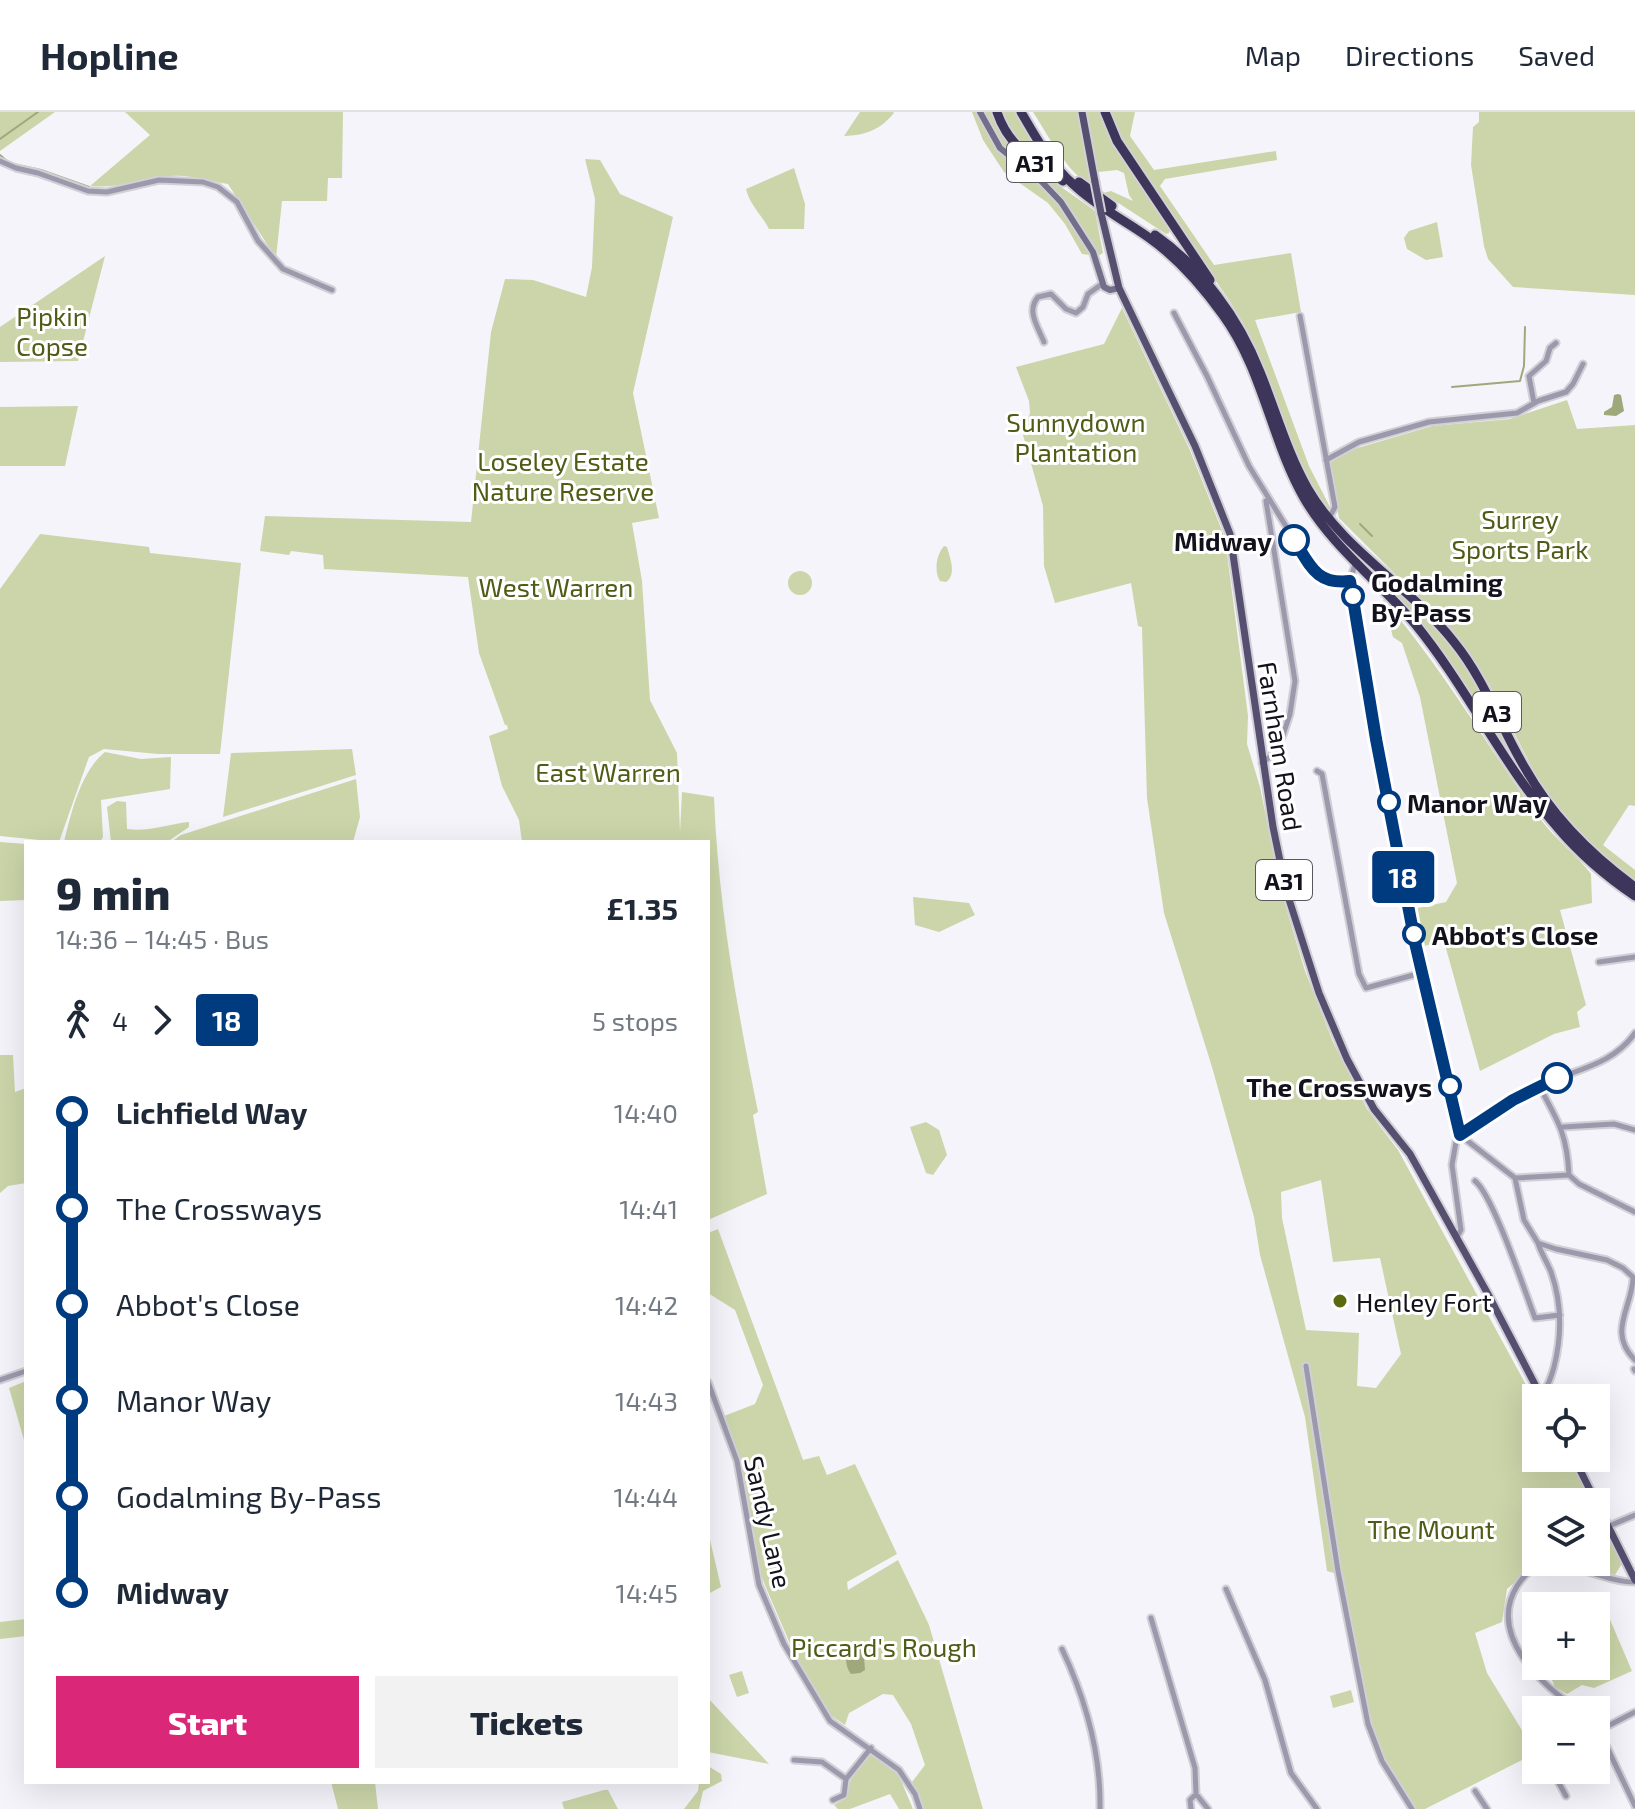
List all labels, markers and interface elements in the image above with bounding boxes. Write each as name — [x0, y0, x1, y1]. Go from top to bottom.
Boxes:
text: Hopline — [40, 32, 179, 78]
text: Map — [1245, 38, 1301, 72]
text: Directions — [1345, 38, 1474, 72]
text: Saved — [1518, 38, 1595, 72]
road number: A31 — [1007, 142, 1063, 182]
park label: Pipkin Copse — [16, 300, 88, 361]
park label: Sunnydown Plantation — [1006, 406, 1146, 467]
park label: Loseley Estate Nature Reserve — [472, 445, 654, 506]
park label: Surrey Sports Park — [1452, 503, 1588, 564]
place label: Midway — [1174, 525, 1272, 557]
marker: Midway — [1279, 525, 1309, 555]
place label: Godalming By-Pass — [1371, 566, 1503, 628]
park label: West Warren — [479, 571, 633, 602]
marker: Godalming By-Pass — [1342, 585, 1364, 607]
street label: Farnham Road — [1252, 659, 1310, 833]
road number: A3 — [1473, 692, 1521, 732]
park label: East Warren — [535, 756, 681, 787]
place label: Manor Way — [1407, 787, 1547, 819]
marker: Manor Way — [1378, 791, 1400, 813]
line badge: 18 — [1367, 851, 1439, 903]
road number: A31 — [1256, 860, 1312, 900]
text: 18 — [1388, 860, 1418, 894]
text: 9 min — [56, 866, 170, 919]
text: £1.35 — [607, 890, 678, 926]
place label: Abbot's Close — [1432, 919, 1598, 950]
text: 14:36 – 14:45 · Bus — [56, 923, 269, 954]
marker: Abbot's Close — [1403, 923, 1425, 945]
icon: walk — [56, 998, 100, 1042]
icon: forward — [140, 998, 184, 1042]
text: 18 — [212, 1003, 242, 1037]
text: 4 — [112, 1005, 128, 1036]
text: 5 stops — [592, 1005, 678, 1036]
unlabelled marker — [1542, 1063, 1572, 1093]
place label: The Crossways — [1246, 1071, 1432, 1103]
marker: The Crossways — [1439, 1075, 1461, 1097]
text: Lichfield Way — [116, 1094, 308, 1130]
text: 14:40 — [614, 1097, 678, 1128]
text: The Crossways — [116, 1190, 322, 1226]
text: 14:41 — [619, 1193, 678, 1224]
text: Abbot's Close — [116, 1286, 300, 1322]
place label: Henley Fort — [1356, 1286, 1492, 1317]
text: 14:42 — [615, 1289, 678, 1320]
marker: Henley Fort — [1331, 1292, 1349, 1310]
text: Manor Way — [116, 1382, 271, 1418]
map controls — [1522, 1384, 1610, 1784]
button: locate — [1522, 1384, 1610, 1472]
text: 14:43 — [615, 1385, 678, 1416]
street label: Sandy Lane — [739, 1453, 799, 1591]
text: Godalming By-Pass — [116, 1478, 382, 1514]
text: 14:44 — [614, 1481, 678, 1512]
button: layers — [1522, 1488, 1610, 1576]
park label: The Mount — [1367, 1513, 1495, 1544]
text: Midway — [116, 1574, 229, 1610]
text: 14:45 — [616, 1577, 678, 1608]
button: + — [1522, 1592, 1610, 1680]
park label: Piccard's Rough — [791, 1631, 977, 1662]
button: Start — [56, 1676, 359, 1768]
button: Tickets — [375, 1676, 678, 1768]
button: − — [1522, 1696, 1610, 1784]

